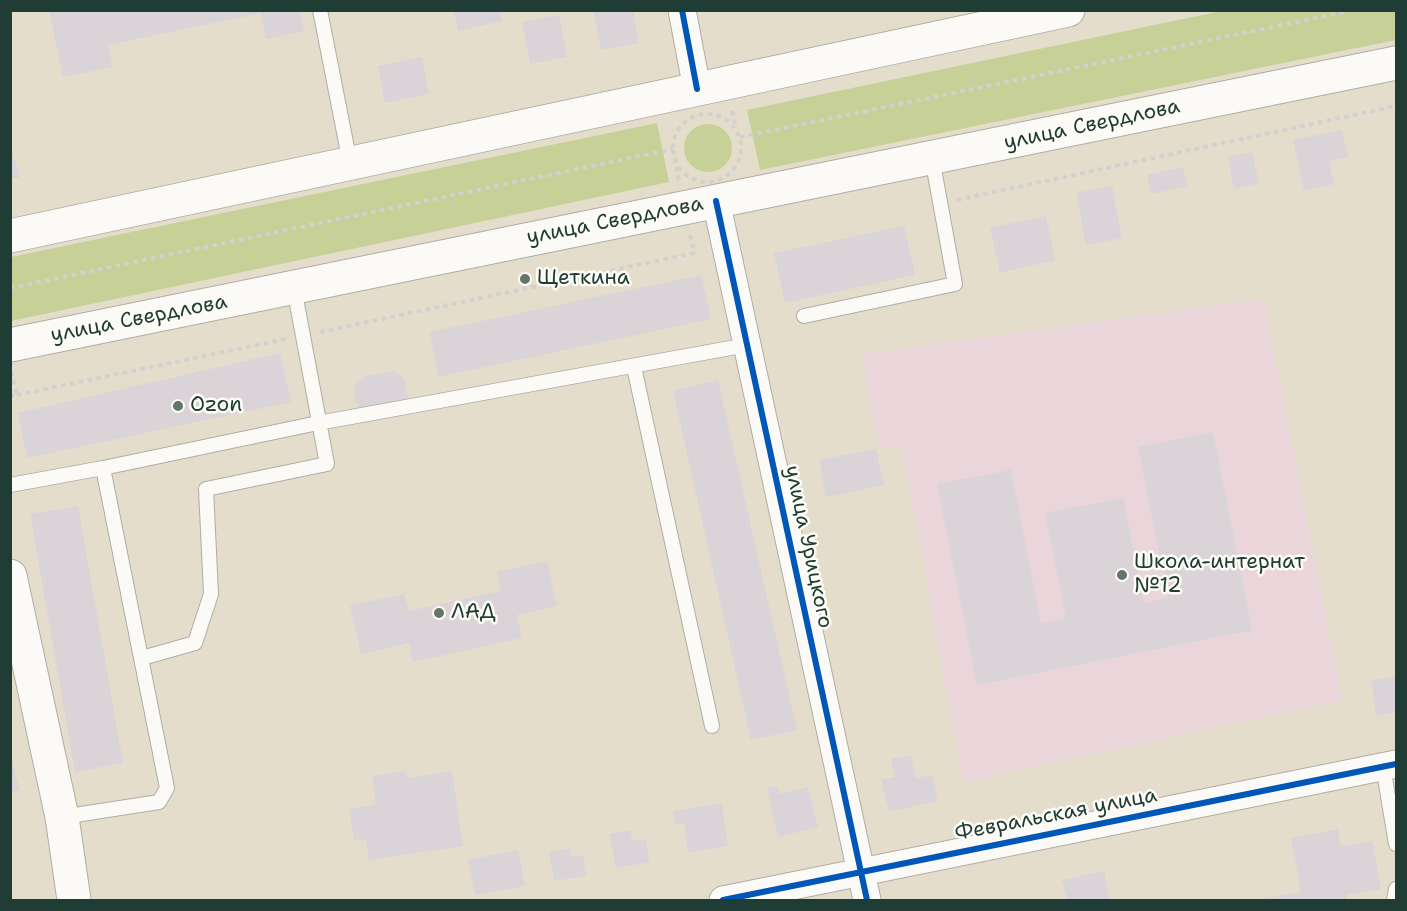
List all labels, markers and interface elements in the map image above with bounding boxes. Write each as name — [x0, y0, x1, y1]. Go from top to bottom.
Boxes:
street label: улица Свердлова — [1002, 94, 1182, 156]
street label: улица Свердлова — [525, 192, 705, 250]
place label: Щеткина — [537, 266, 630, 292]
marker: Щеткина — [518, 272, 532, 286]
street label: улица Свердлова — [49, 290, 229, 348]
place label: Ozon — [190, 393, 242, 419]
marker: Ozon — [171, 399, 185, 413]
street label: улица Урицкого — [778, 463, 838, 631]
place label: Школа-интернат №12 — [1134, 550, 1305, 600]
marker: Школа-интернат №12 — [1115, 568, 1129, 582]
place label: ЛАД — [451, 600, 495, 626]
marker: ЛАД — [432, 606, 446, 620]
street label: Февральская улица — [953, 783, 1159, 847]

